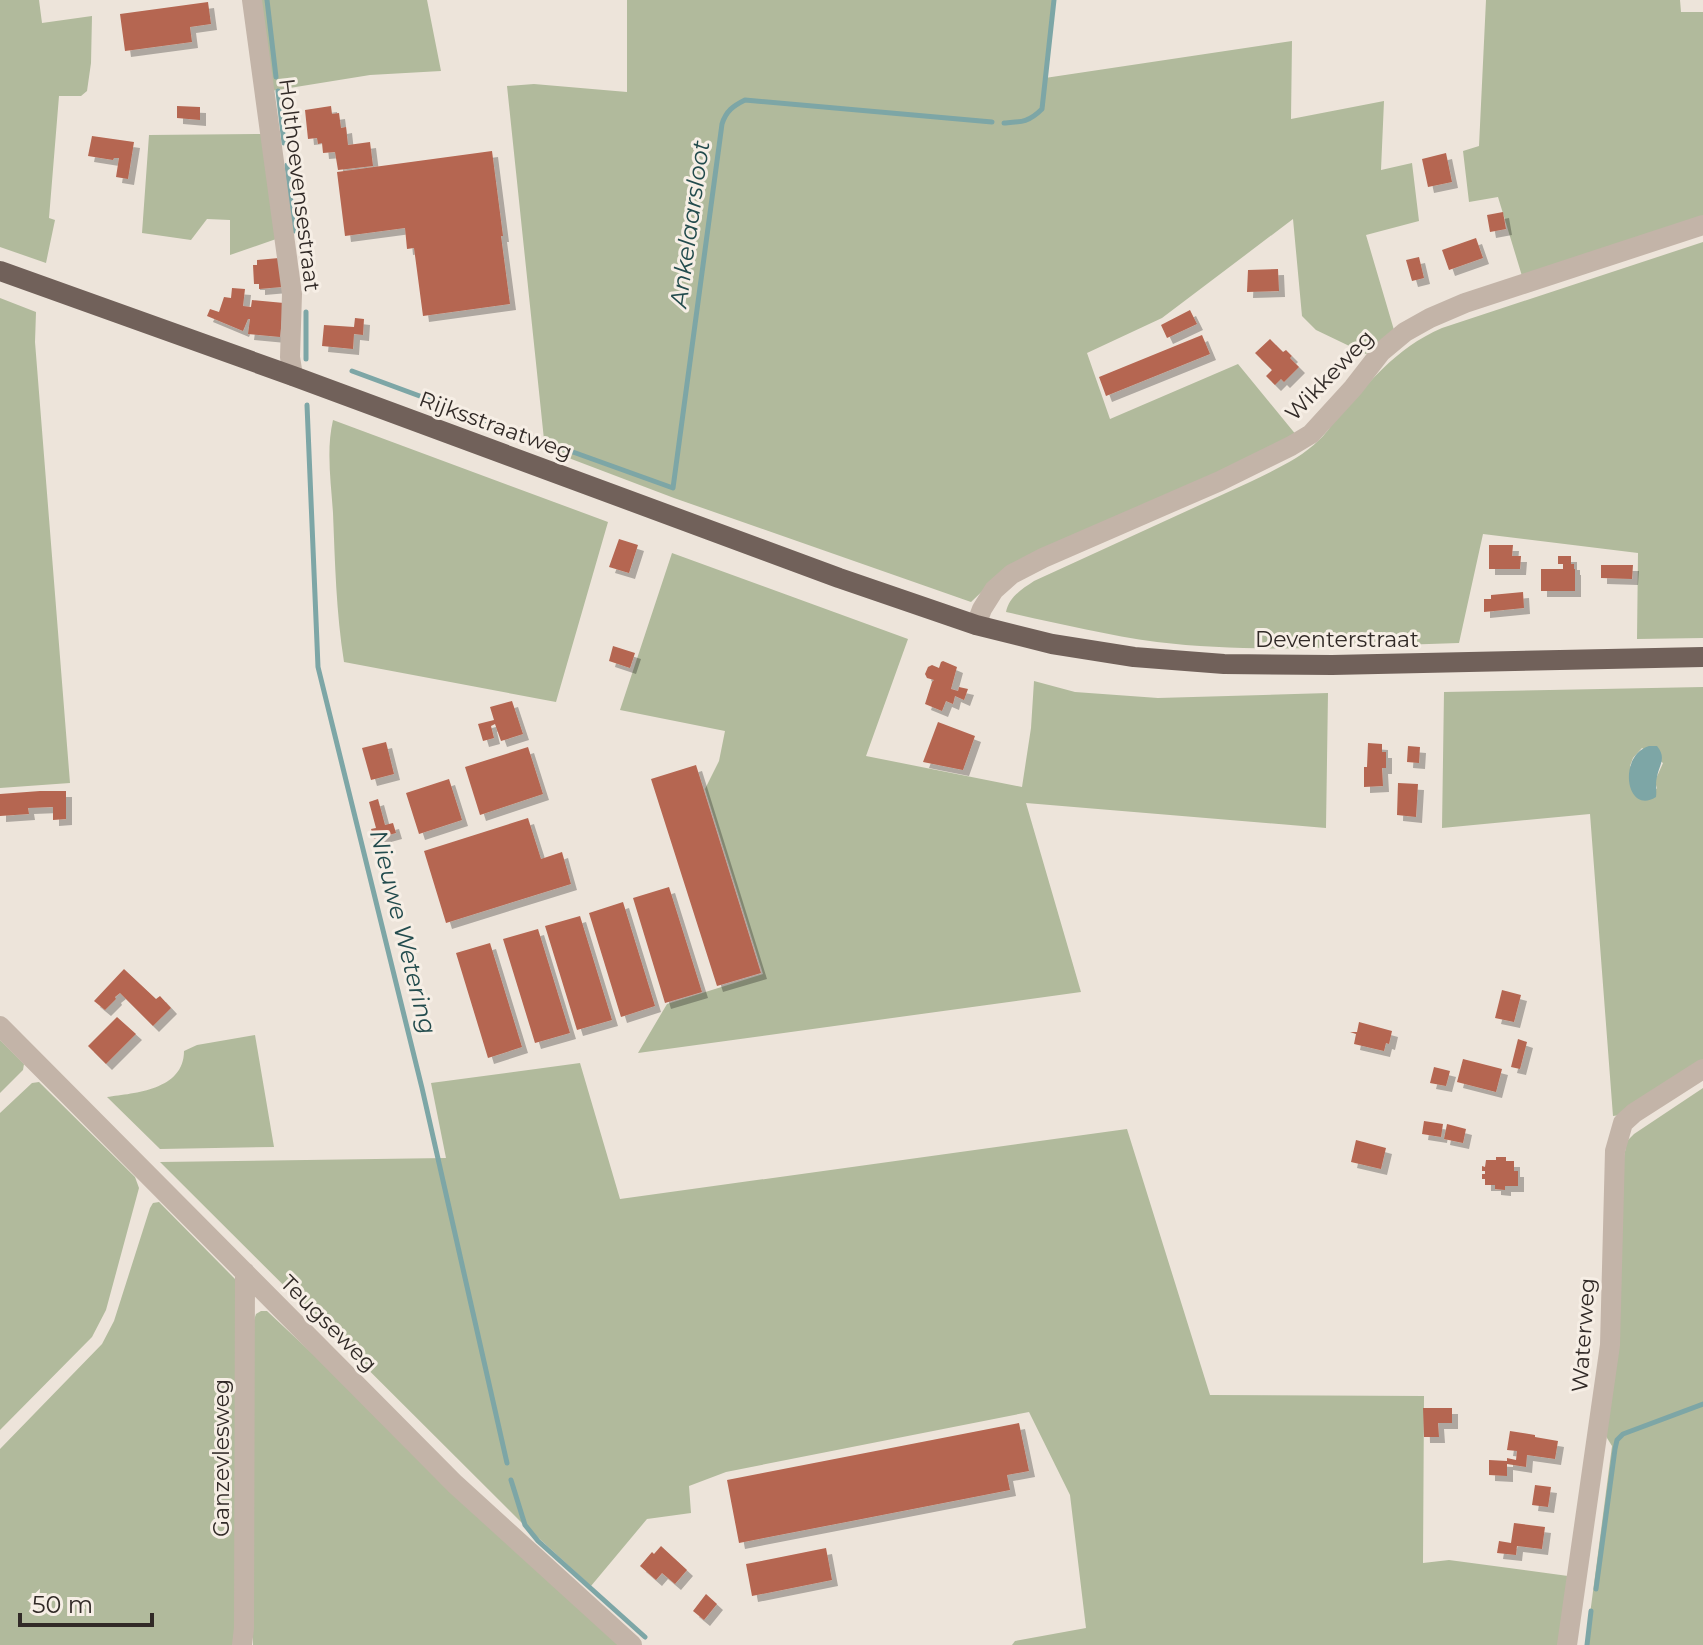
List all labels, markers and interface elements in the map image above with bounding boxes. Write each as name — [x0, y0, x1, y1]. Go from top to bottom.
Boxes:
street label: Holthoevensestraat — [273, 77, 326, 293]
water label: Ankelaarsloot — [663, 138, 716, 311]
street label: Wikkeweg — [1279, 324, 1379, 427]
street label: Rijksstraatweg — [416, 385, 576, 466]
street label: Deventerstraat — [1255, 626, 1419, 653]
water label: Nieuwe Wetering — [364, 827, 443, 1037]
street label: Teugseweg — [275, 1269, 383, 1377]
street label: Waterweg — [1566, 1277, 1601, 1393]
street label: Ganzevlesweg — [208, 1379, 235, 1537]
scale bar — [20, 1577, 152, 1627]
text: 50 m — [32, 1590, 93, 1619]

